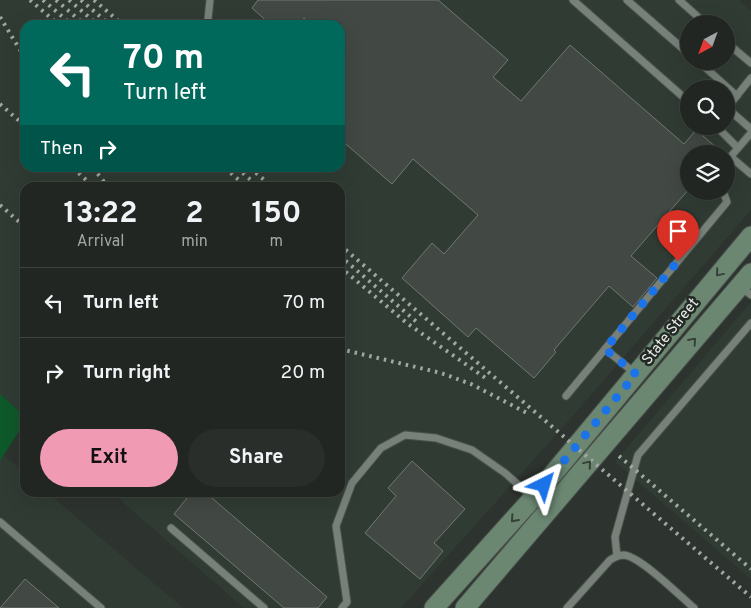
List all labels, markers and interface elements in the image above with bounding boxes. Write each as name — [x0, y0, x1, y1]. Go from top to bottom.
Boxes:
north arrow — [680, 15, 735, 70]
map controls — [680, 15, 735, 200]
text: 70 m — [123, 37, 204, 81]
icon: left — [40, 40, 105, 105]
text: Turn left — [123, 80, 206, 107]
button: search — [680, 80, 735, 135]
icon: right — [93, 135, 121, 163]
text: Then — [40, 137, 83, 161]
button: layers — [680, 145, 735, 200]
text: 13:22 — [64, 196, 138, 233]
text: 2 — [185, 196, 204, 233]
text: 150 — [251, 196, 301, 233]
pin — [657, 210, 699, 261]
icon: arrive — [664, 217, 692, 245]
text: Arrival — [77, 232, 124, 252]
text: min — [181, 232, 208, 252]
text: m — [270, 232, 283, 252]
one-way arrow — [716, 268, 725, 277]
icon: left — [40, 289, 68, 317]
text: Turn left — [83, 291, 159, 315]
text: 70 m — [283, 291, 325, 315]
street label: State Street — [638, 295, 704, 369]
one-way arrow — [688, 337, 697, 346]
icon: right — [40, 359, 68, 387]
text: Turn right — [83, 361, 171, 385]
text: 20 m — [281, 361, 325, 385]
button: Exit — [40, 429, 178, 487]
button: Share — [188, 429, 325, 487]
position arrow — [517, 458, 569, 510]
one-way arrow — [582, 461, 591, 470]
one-way arrow — [511, 513, 520, 522]

